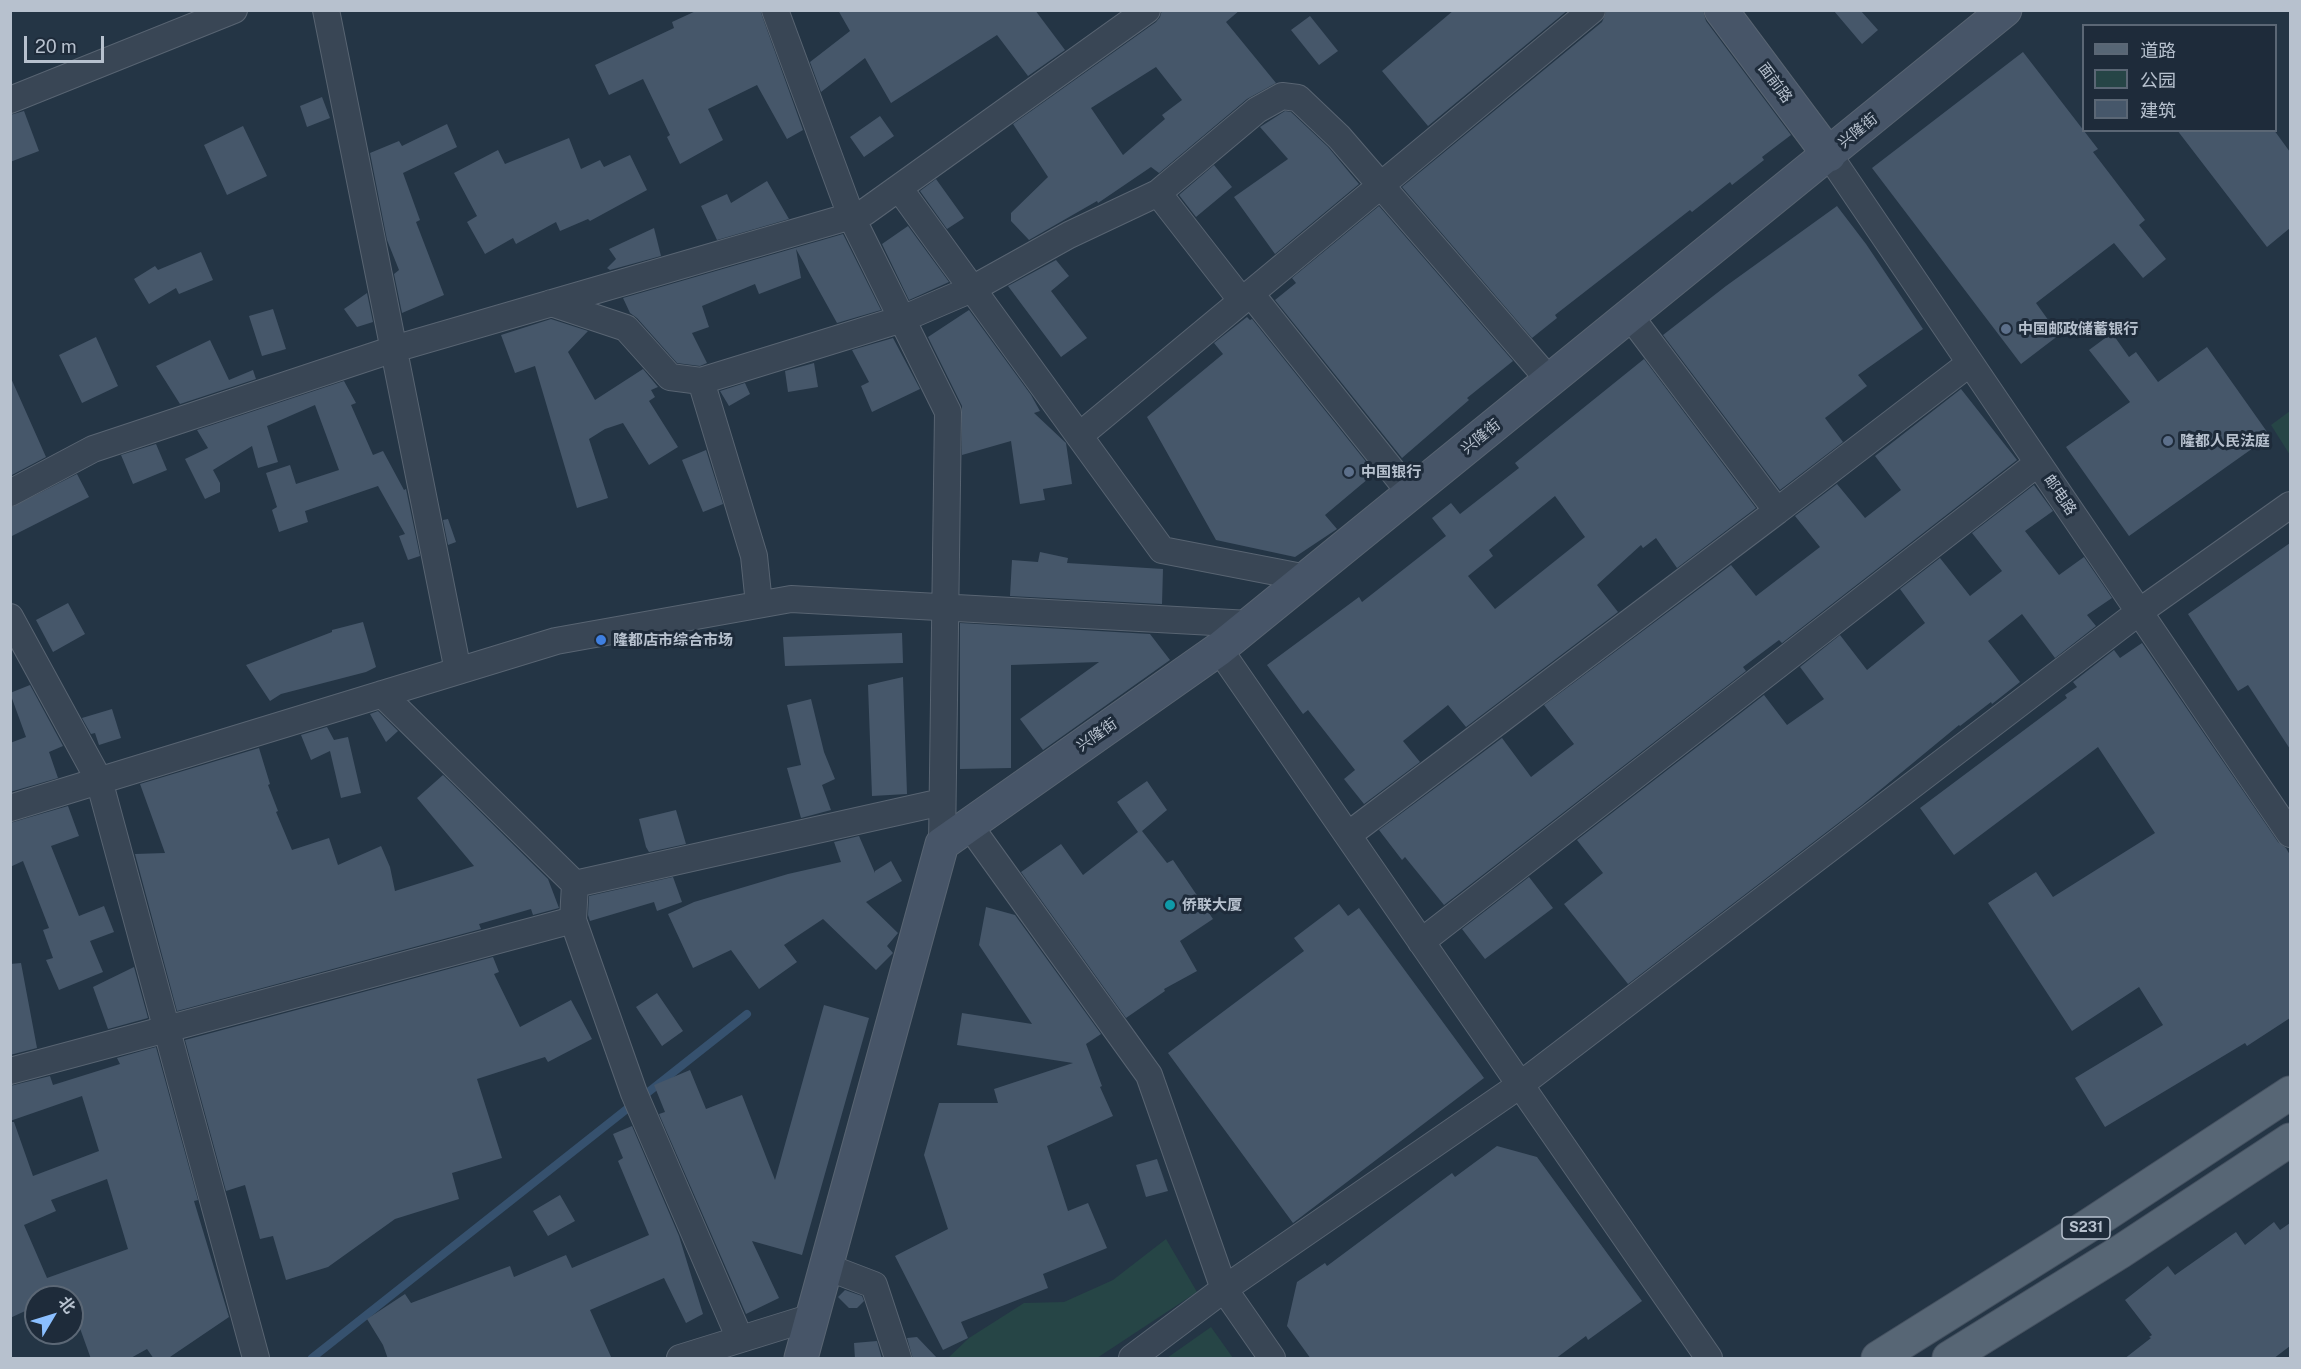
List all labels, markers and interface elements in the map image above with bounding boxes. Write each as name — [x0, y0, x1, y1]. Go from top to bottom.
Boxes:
scale bar — [27, 24, 106, 62]
legend — [2082, 24, 2277, 132]
text: 20 m — [35, 36, 77, 57]
text: 道路 — [2140, 40, 2176, 61]
street label: 面前路 — [1754, 60, 1796, 106]
text: 公园 — [2140, 70, 2176, 91]
text: 建筑 — [2140, 100, 2176, 121]
street label: 兴隆街 — [1835, 110, 1881, 152]
place label: 中国邮政储蓄银行 — [2018, 320, 2138, 338]
marker: 中国邮政储蓄银行 — [1999, 322, 2013, 336]
street label: 兴隆街 — [1458, 416, 1504, 458]
place label: 隆都人民法庭 — [2180, 432, 2270, 450]
marker: 隆都人民法庭 — [2161, 434, 2175, 448]
place label: 中国银行 — [1361, 463, 1421, 481]
marker: 中国银行 — [1342, 465, 1356, 479]
street label: 邮电路 — [2040, 471, 2080, 519]
place label: 隆都店市综合市场 — [613, 631, 733, 649]
marker: 隆都店市综合市场 — [594, 633, 608, 647]
street label: 兴隆街 — [1073, 715, 1121, 755]
place label: 侨联大厦 — [1182, 896, 1242, 914]
marker: 侨联大厦 — [1163, 898, 1177, 912]
road number: S231 — [2062, 1217, 2110, 1239]
north arrow — [24, 1285, 84, 1345]
text: 北 — [55, 1293, 79, 1317]

